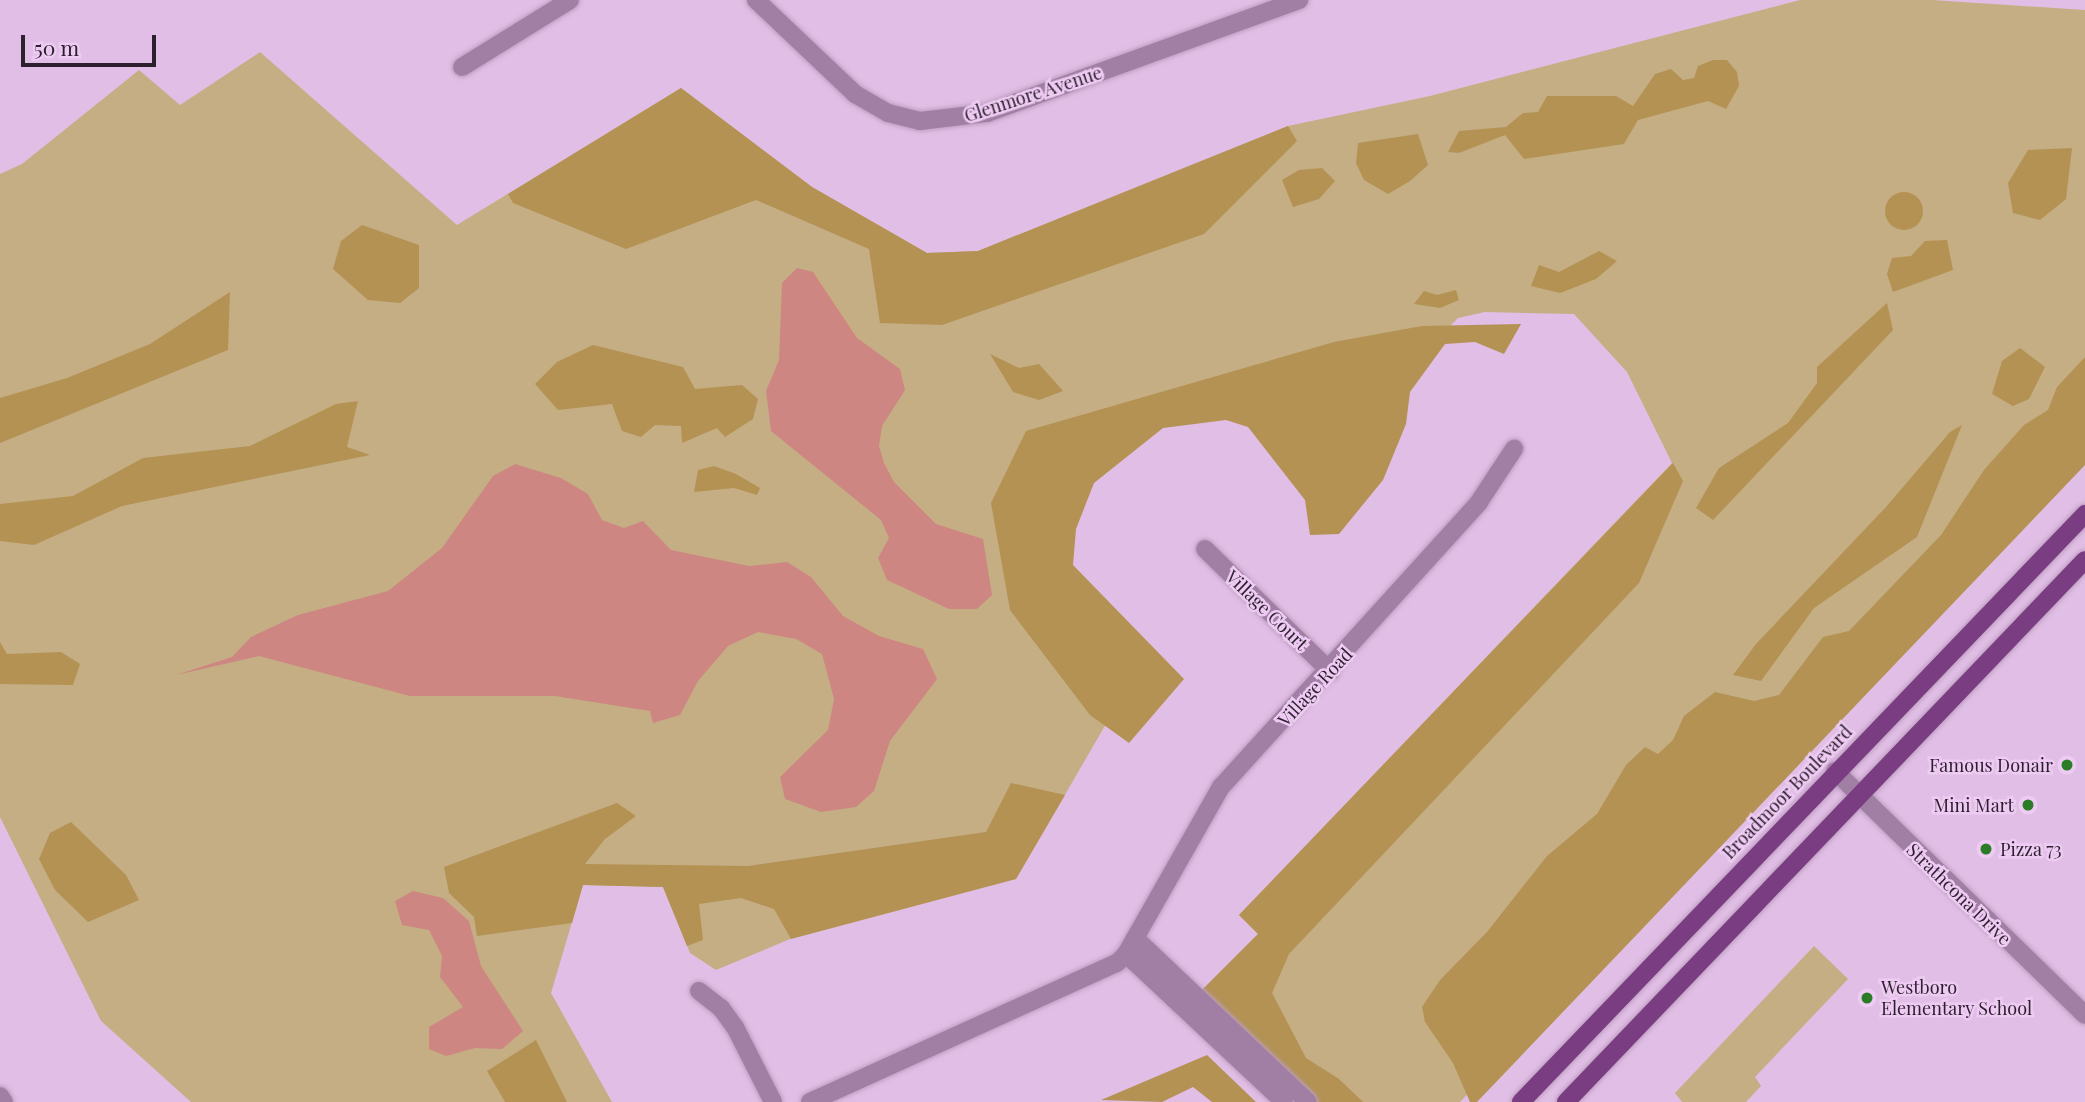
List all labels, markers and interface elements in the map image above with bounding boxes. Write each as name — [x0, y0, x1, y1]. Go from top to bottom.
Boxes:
scale bar — [24, 21, 159, 65]
text: 50 m — [34, 33, 79, 61]
street label: Glenmore Avenue — [961, 61, 1105, 127]
street label: Village Court — [1222, 566, 1312, 654]
street label: Village Road — [1273, 643, 1357, 731]
street label: Broadmoor Boulevard — [1718, 721, 1856, 863]
place label: Famous Donair — [1929, 754, 2053, 776]
marker: Famous Donair — [2059, 757, 2075, 773]
place label: Mini Mart — [1934, 794, 2014, 816]
marker: Mini Mart — [2020, 797, 2036, 813]
place label: Pizza 73 — [2000, 838, 2062, 860]
street label: Strathcona Drive — [1902, 839, 2016, 949]
marker: Pizza 73 — [1978, 841, 1994, 857]
place label: Westboro Elementary School — [1881, 977, 2033, 1020]
marker: Westboro Elementary School — [1859, 990, 1875, 1006]

